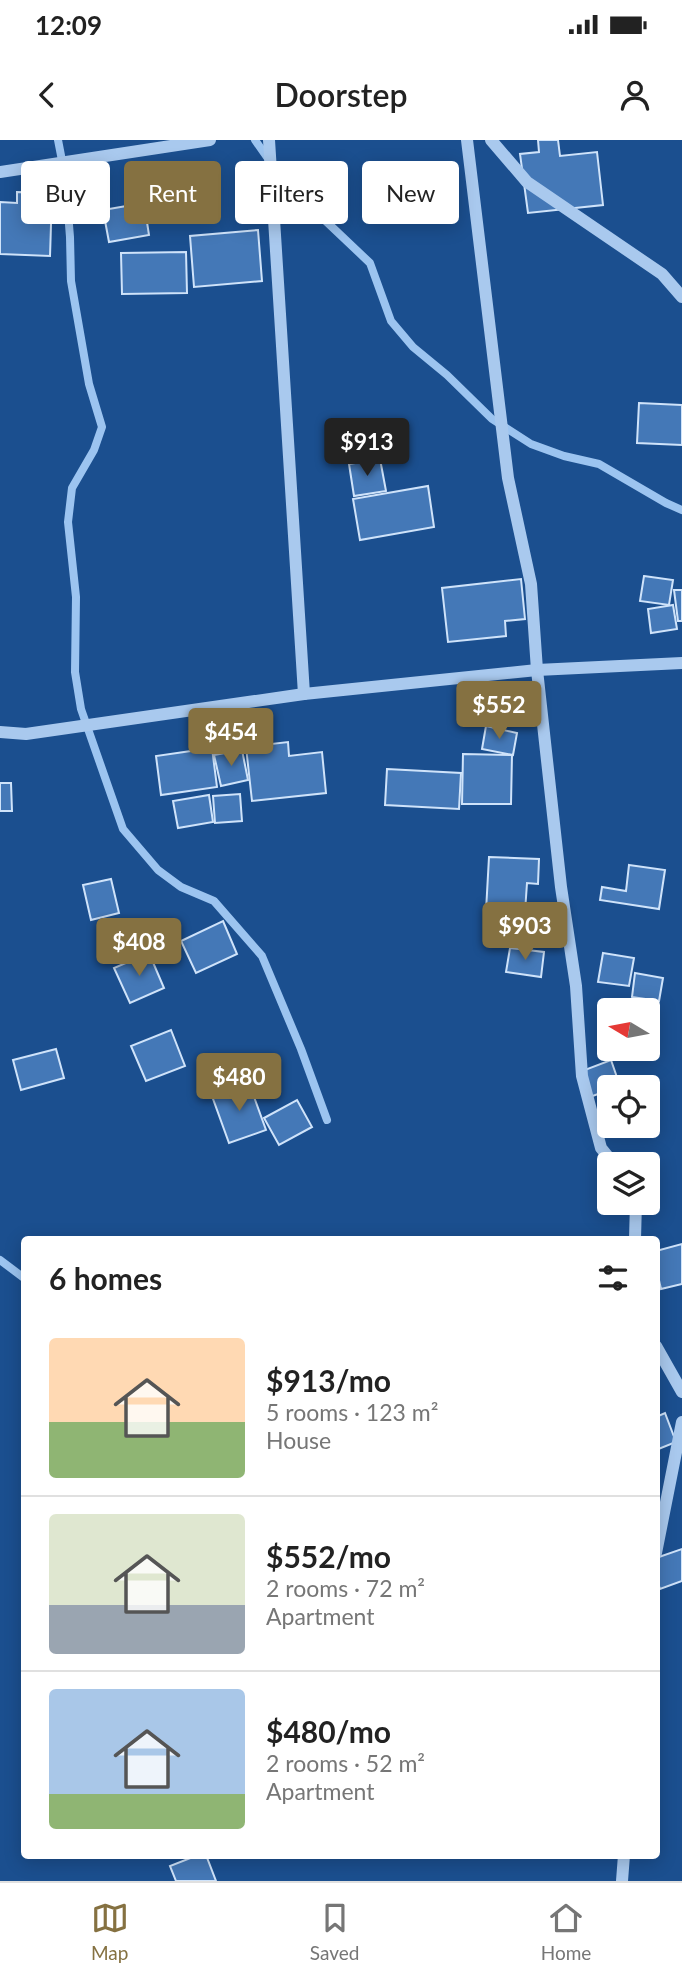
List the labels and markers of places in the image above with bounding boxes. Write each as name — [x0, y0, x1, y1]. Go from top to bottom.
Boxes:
pin: $913 — [326, 418, 408, 478]
pin: $552 — [458, 682, 540, 741]
pin: $454 — [190, 708, 272, 768]
pin: $903 — [484, 902, 566, 962]
pin: $408 — [98, 918, 180, 978]
pin: $480 — [198, 1054, 280, 1113]

